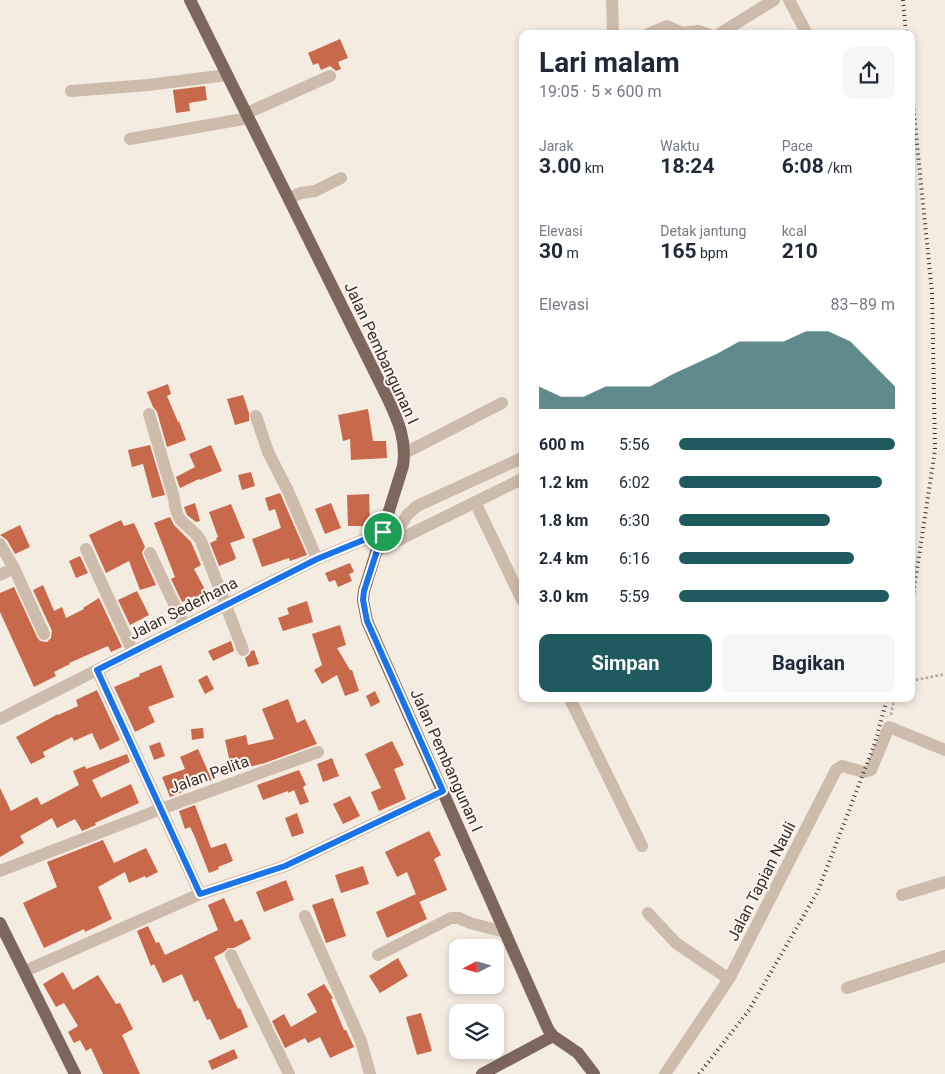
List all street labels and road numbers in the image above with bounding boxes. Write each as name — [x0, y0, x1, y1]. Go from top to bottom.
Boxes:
street label: Jalan Pembangunan I — [340, 279, 423, 427]
street label: Jalan Sederhana — [126, 573, 241, 644]
street label: Jalan Pembangunan I — [406, 686, 487, 835]
street label: Jalan Pelita — [167, 751, 251, 798]
street label: Jalan Tapian Nauli — [723, 819, 800, 944]

